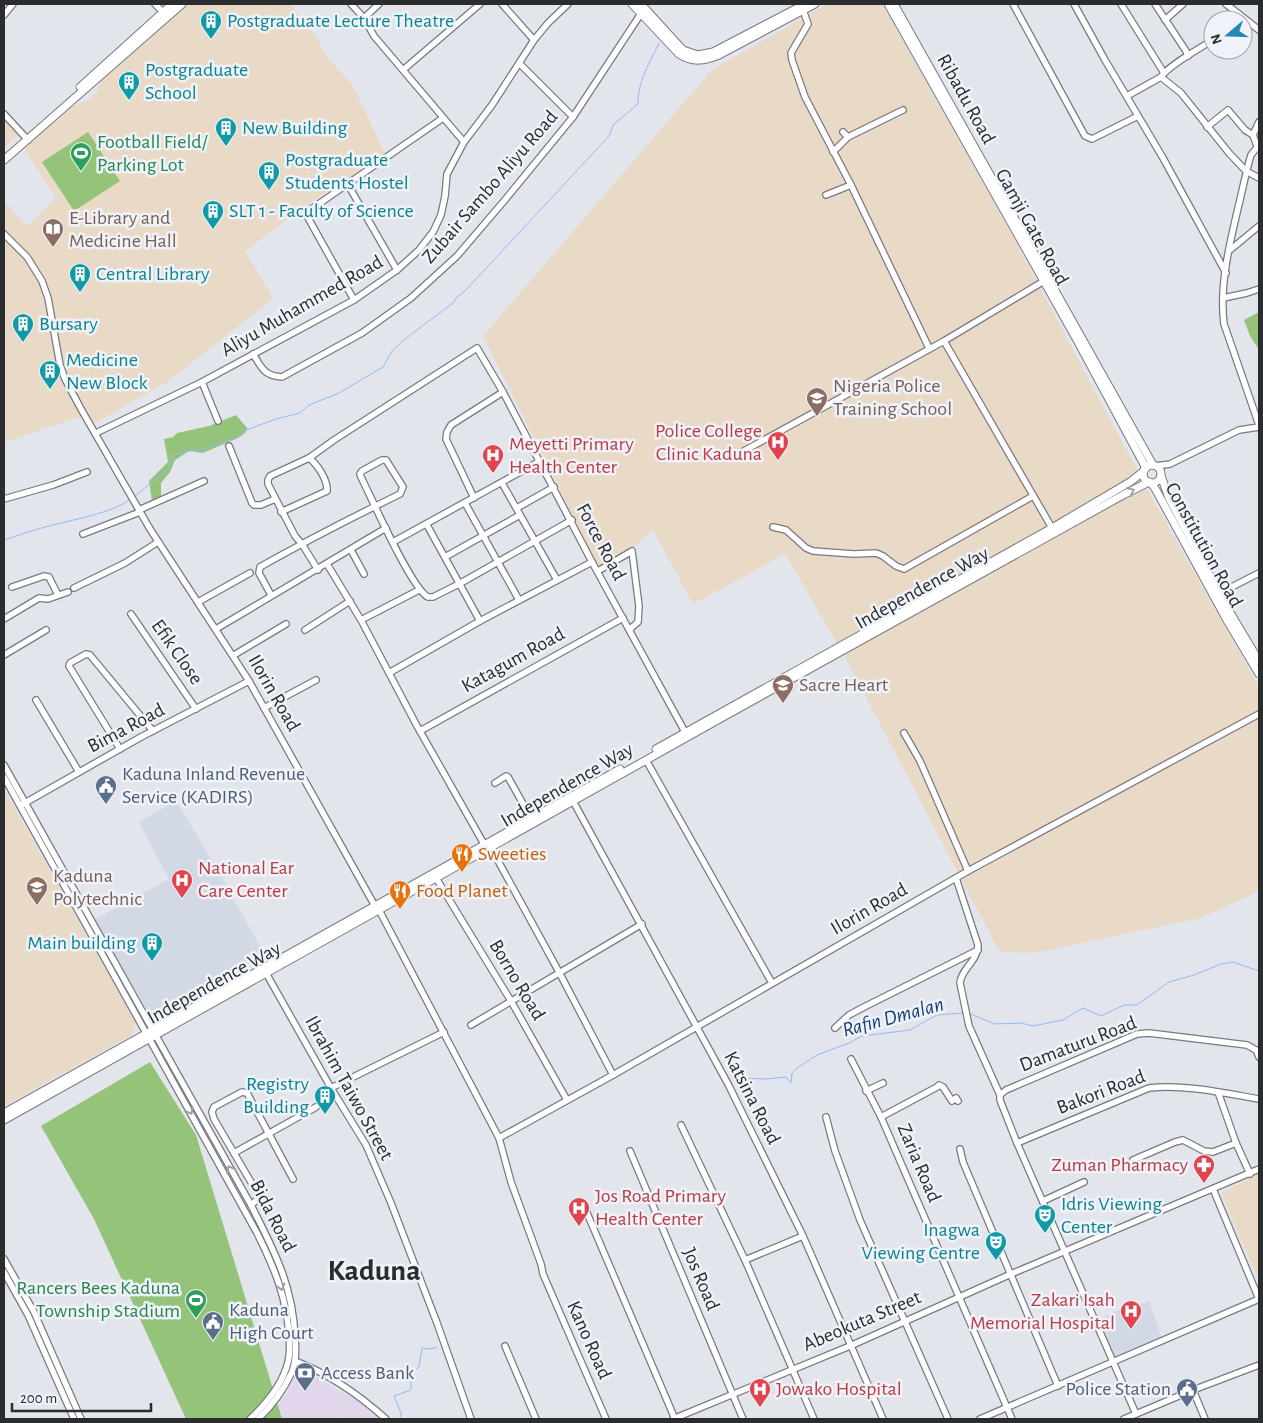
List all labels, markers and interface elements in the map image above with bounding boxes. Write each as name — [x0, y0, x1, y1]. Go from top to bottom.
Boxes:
building icon: Postgraduate Lecture Theatre — [199, 9, 223, 40]
north arrow — [1203, 10, 1253, 60]
place label: Postgraduate Lecture Theatre — [227, 11, 454, 31]
text: N — [1208, 32, 1225, 46]
street label: Ribadu Road — [933, 51, 999, 147]
place label: Postgraduate School — [145, 60, 248, 103]
building icon: Postgraduate School — [117, 70, 141, 101]
street label: Zubair Sambo Aliyu Road — [418, 107, 562, 267]
building icon: New Building — [214, 116, 238, 147]
place label: New Building — [242, 118, 347, 138]
place label: Football Field/ Parking Lot — [97, 132, 208, 175]
sports icon: Football Field/ Parking Lot — [69, 141, 93, 172]
place label: Postgraduate Students Hostel — [285, 150, 409, 193]
building icon: Postgraduate Students Hostel — [257, 160, 281, 191]
street label: Gamji Gate Road — [992, 165, 1072, 289]
building icon: SLT 1 - Faculty of Science — [201, 199, 225, 230]
place label: SLT 1 - Faculty of Science — [229, 201, 414, 221]
place label: E-Library and Medicine Hall — [69, 208, 177, 251]
library icon: E-Library and Medicine Hall — [41, 217, 65, 248]
street label: Aliyu Muhammed Road — [218, 252, 386, 360]
building icon: Central Library — [68, 262, 92, 293]
place label: Central Library — [96, 264, 210, 284]
building icon: Bursary — [11, 312, 35, 343]
place label: Bursary — [39, 314, 98, 334]
place label: Medicine New Block — [66, 350, 148, 393]
building icon: Medicine New Block — [38, 359, 62, 390]
place label: Nigeria Police Training School — [833, 376, 952, 419]
school or university icon: Nigeria Police Training School — [805, 386, 829, 417]
place label: Police College Clinic Kaduna — [655, 421, 762, 464]
hospital icon: Police College Clinic Kaduna — [766, 430, 790, 461]
place label: Meyetti Primary Health Center — [509, 434, 634, 477]
hospital icon: Meyetti Primary Health Center — [481, 443, 505, 474]
street label: Constitution Road — [1161, 479, 1247, 611]
one-way arrow — [1126, 487, 1135, 497]
street label: Force Road — [572, 500, 630, 584]
street label: Independence Way — [852, 543, 992, 633]
street label: Efik Close — [147, 616, 207, 688]
street label: Katagum Road — [458, 624, 568, 696]
street label: Ilorin Road — [244, 651, 304, 735]
school or university icon: Sacre Heart — [771, 673, 795, 704]
place label: Sacre Heart — [799, 675, 889, 695]
street label: Bima Road — [84, 699, 168, 757]
street label: Independence Way — [497, 739, 637, 831]
place label: Kaduna Inland Revenue Service (KADIRS) — [122, 764, 305, 807]
public building icon: Kaduna Inland Revenue Service (KADIRS) — [94, 774, 118, 805]
restaurant icon: Sweeties — [450, 842, 474, 873]
place label: Sweeties — [478, 844, 547, 864]
place label: National Ear Care Center — [198, 858, 294, 901]
place label: Kaduna Polytechnic — [53, 866, 142, 909]
hospital icon: National Ear Care Center — [170, 868, 194, 899]
school or university icon: Kaduna Polytechnic — [25, 875, 49, 906]
restaurant icon: Food Planet — [388, 879, 412, 910]
street label: Ilorin Road — [827, 879, 911, 939]
place label: Food Planet — [416, 881, 508, 901]
building icon: Main building — [140, 931, 164, 962]
place label: Main building — [27, 933, 136, 953]
street label: Borno Road — [485, 936, 549, 1024]
street label: Independence Way — [144, 938, 284, 1028]
water label: Rafin Dmalan — [840, 993, 946, 1041]
street label: Ibrahim Taiwo Street — [301, 1013, 397, 1164]
street label: Damaturu Road — [1017, 1013, 1139, 1075]
street label: Katsina Road — [720, 1048, 784, 1148]
street label: Bakori Road — [1054, 1066, 1148, 1118]
place label: Registry Building — [243, 1074, 309, 1117]
building icon: Registry Building — [313, 1084, 337, 1115]
one-way arrow — [184, 1106, 194, 1115]
street label: Zaria Road — [894, 1121, 944, 1205]
pharmacy icon: Zuman Pharmacy — [1192, 1153, 1216, 1184]
place label: Zuman Pharmacy — [1051, 1155, 1188, 1175]
one-way arrow — [226, 1165, 236, 1174]
street label: Bida Road — [246, 1177, 300, 1255]
place label: Jos Road Primary Health Center — [595, 1186, 727, 1229]
place label: Idris Viewing Center — [1061, 1194, 1162, 1237]
hospital icon: Jos Road Primary Health Center — [567, 1196, 591, 1227]
theatre icon: Idris Viewing Center — [1033, 1203, 1057, 1234]
place label: Inagwa Viewing Centre — [861, 1220, 980, 1263]
theatre icon: Inagwa Viewing Centre — [984, 1230, 1008, 1261]
street label: Jos Road — [679, 1245, 723, 1313]
district label: Kaduna — [327, 1256, 421, 1286]
place label: Rancers Bees Kaduna Township Stadium — [16, 1278, 180, 1321]
one-way arrow — [275, 1282, 285, 1290]
street label: Abeokuta Street — [800, 1287, 925, 1355]
sports icon: Rancers Bees Kaduna Township Stadium — [184, 1288, 208, 1319]
place label: Zakari Isah Memorial Hospital — [970, 1290, 1115, 1333]
street label: Kano Road — [563, 1298, 615, 1382]
hospital icon: Zakari Isah Memorial Hospital — [1119, 1299, 1143, 1330]
place label: Kaduna High Court — [229, 1300, 314, 1343]
public building icon: Kaduna High Court — [201, 1310, 225, 1341]
bank icon: Access Bank — [293, 1361, 317, 1392]
place label: Access Bank — [321, 1363, 414, 1383]
hospital icon: Jowako Hospital — [748, 1377, 772, 1408]
public building icon: Police Station — [1175, 1377, 1199, 1408]
place label: Jowako Hospital — [776, 1379, 902, 1399]
place label: Police Station — [1065, 1379, 1171, 1399]
scale bar — [12, 1380, 151, 1412]
text: 200 m — [20, 1391, 57, 1406]

